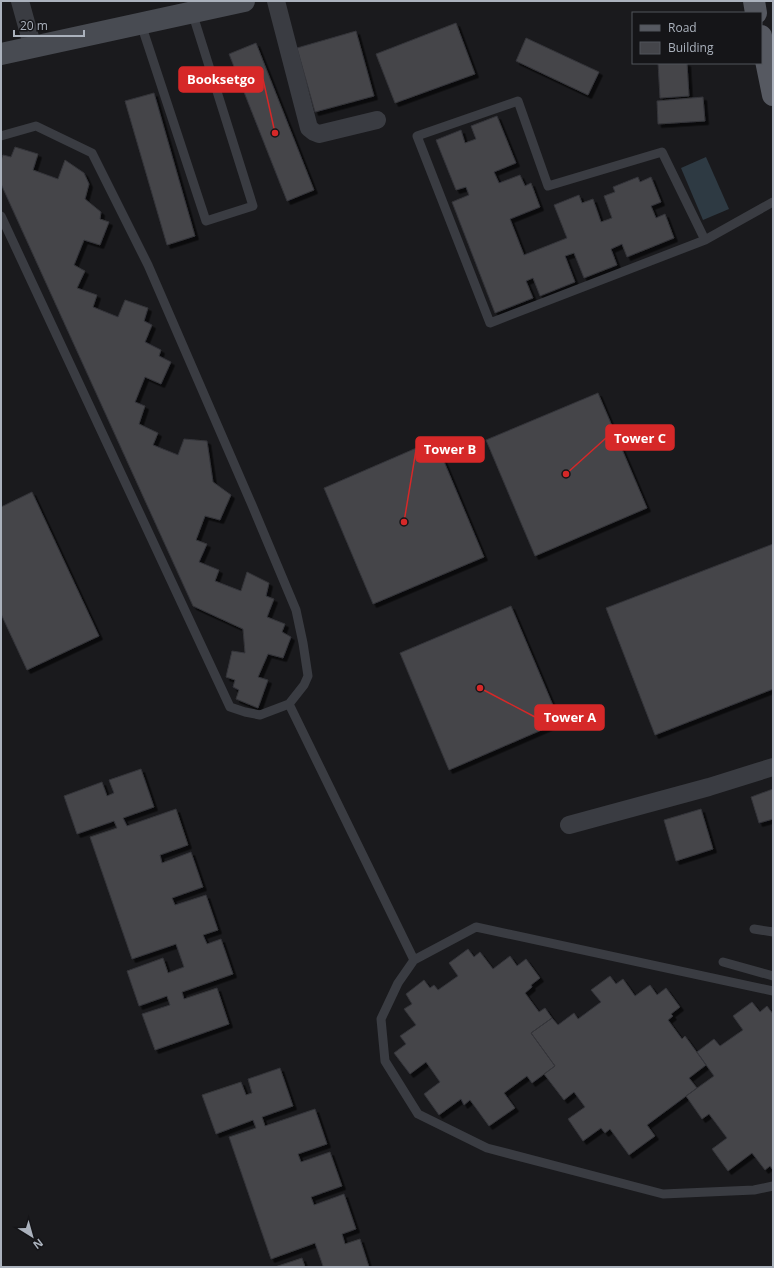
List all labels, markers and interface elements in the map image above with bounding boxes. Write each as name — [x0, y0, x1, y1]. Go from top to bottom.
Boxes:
scale bar — [14, 12, 84, 38]
legend — [632, 12, 762, 64]
text: 20 m — [20, 17, 48, 34]
text: Road — [668, 19, 697, 36]
text: Building — [668, 39, 714, 56]
callout: Booksetgo — [179, 67, 263, 92]
text: Booksetgo — [187, 70, 255, 88]
callout: Tower C — [606, 425, 674, 450]
text: Tower C — [614, 429, 666, 447]
callout: Tower B — [416, 437, 484, 462]
text: Tower B — [424, 440, 476, 458]
callout: Tower A — [535, 705, 604, 730]
text: Tower A — [544, 708, 596, 726]
north arrow — [12, 1216, 52, 1256]
text: N — [30, 1236, 46, 1253]

